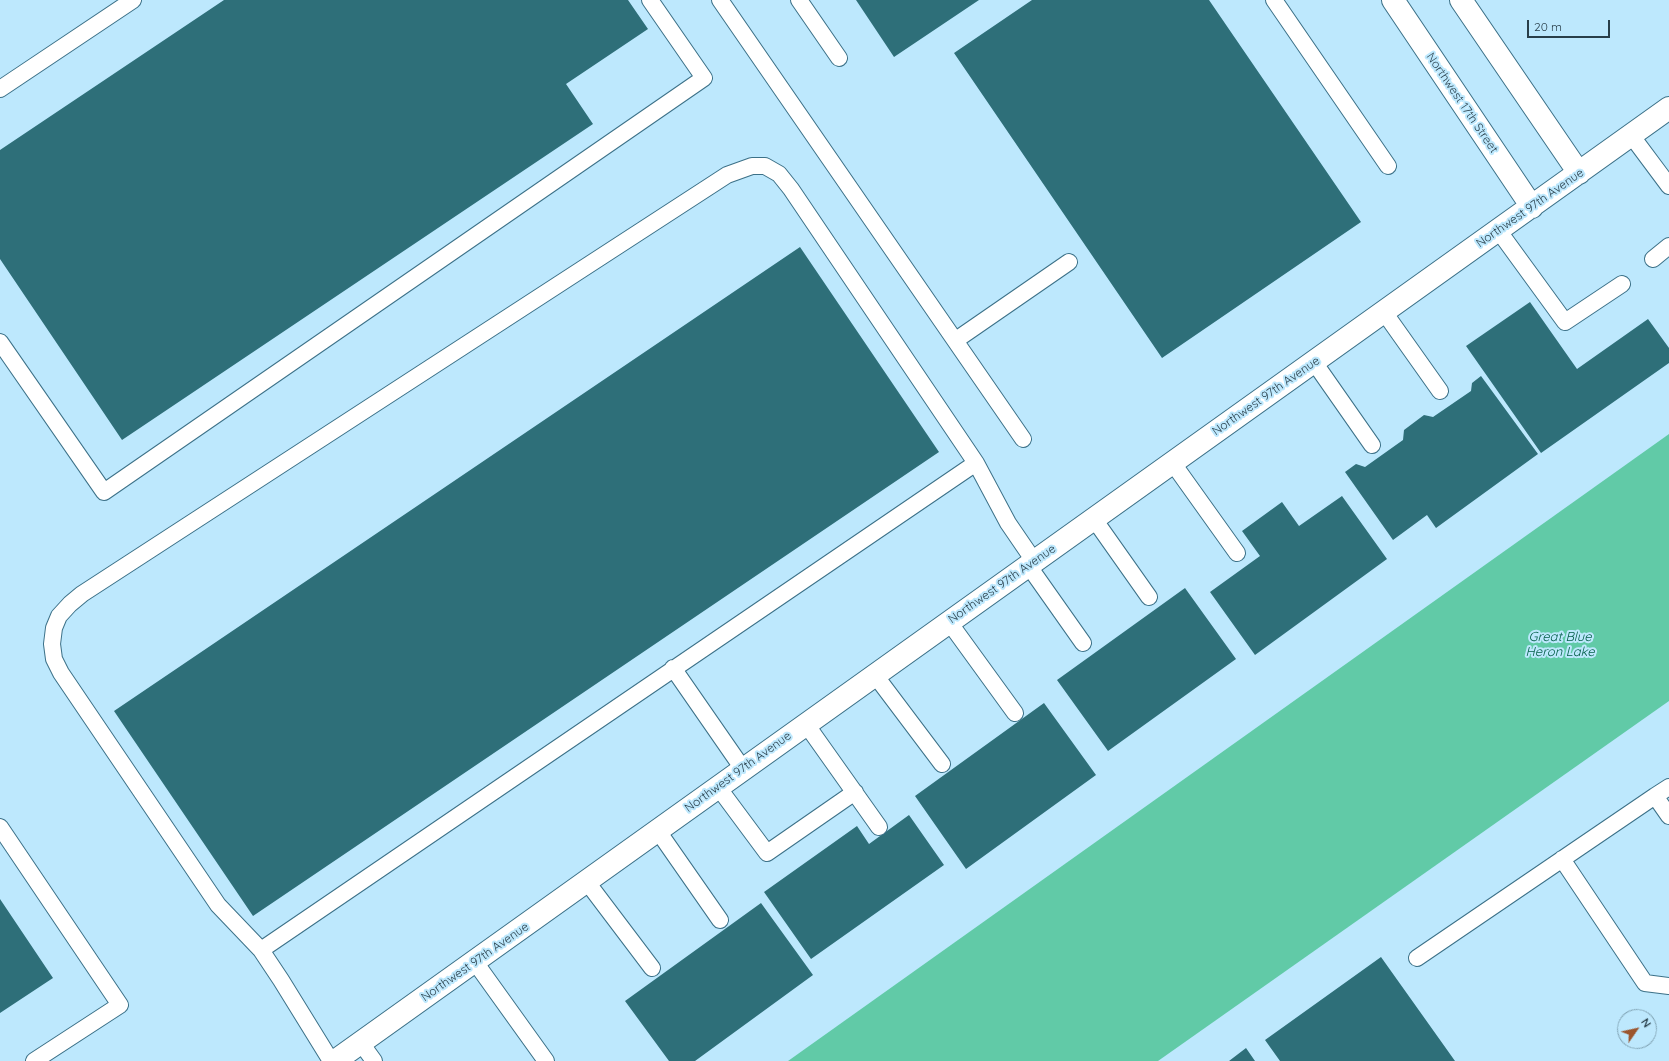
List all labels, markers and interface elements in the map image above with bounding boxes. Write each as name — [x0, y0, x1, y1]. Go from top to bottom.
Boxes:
scale bar — [1529, 12, 1612, 38]
text: 20 m — [1534, 19, 1562, 34]
street label: Northwest 17th Street — [1423, 50, 1501, 156]
street label: Northwest 97th Avenue — [1473, 165, 1587, 251]
street label: Northwest 97th Avenue — [1209, 353, 1323, 439]
street label: Northwest 97th Avenue — [945, 541, 1059, 627]
water label: Great Blue Heron Lake — [1525, 629, 1595, 660]
street label: Northwest 97th Avenue — [682, 729, 794, 815]
street label: Northwest 97th Avenue — [418, 919, 532, 1005]
north arrow — [1617, 1009, 1657, 1049]
text: N — [1638, 1016, 1654, 1030]

